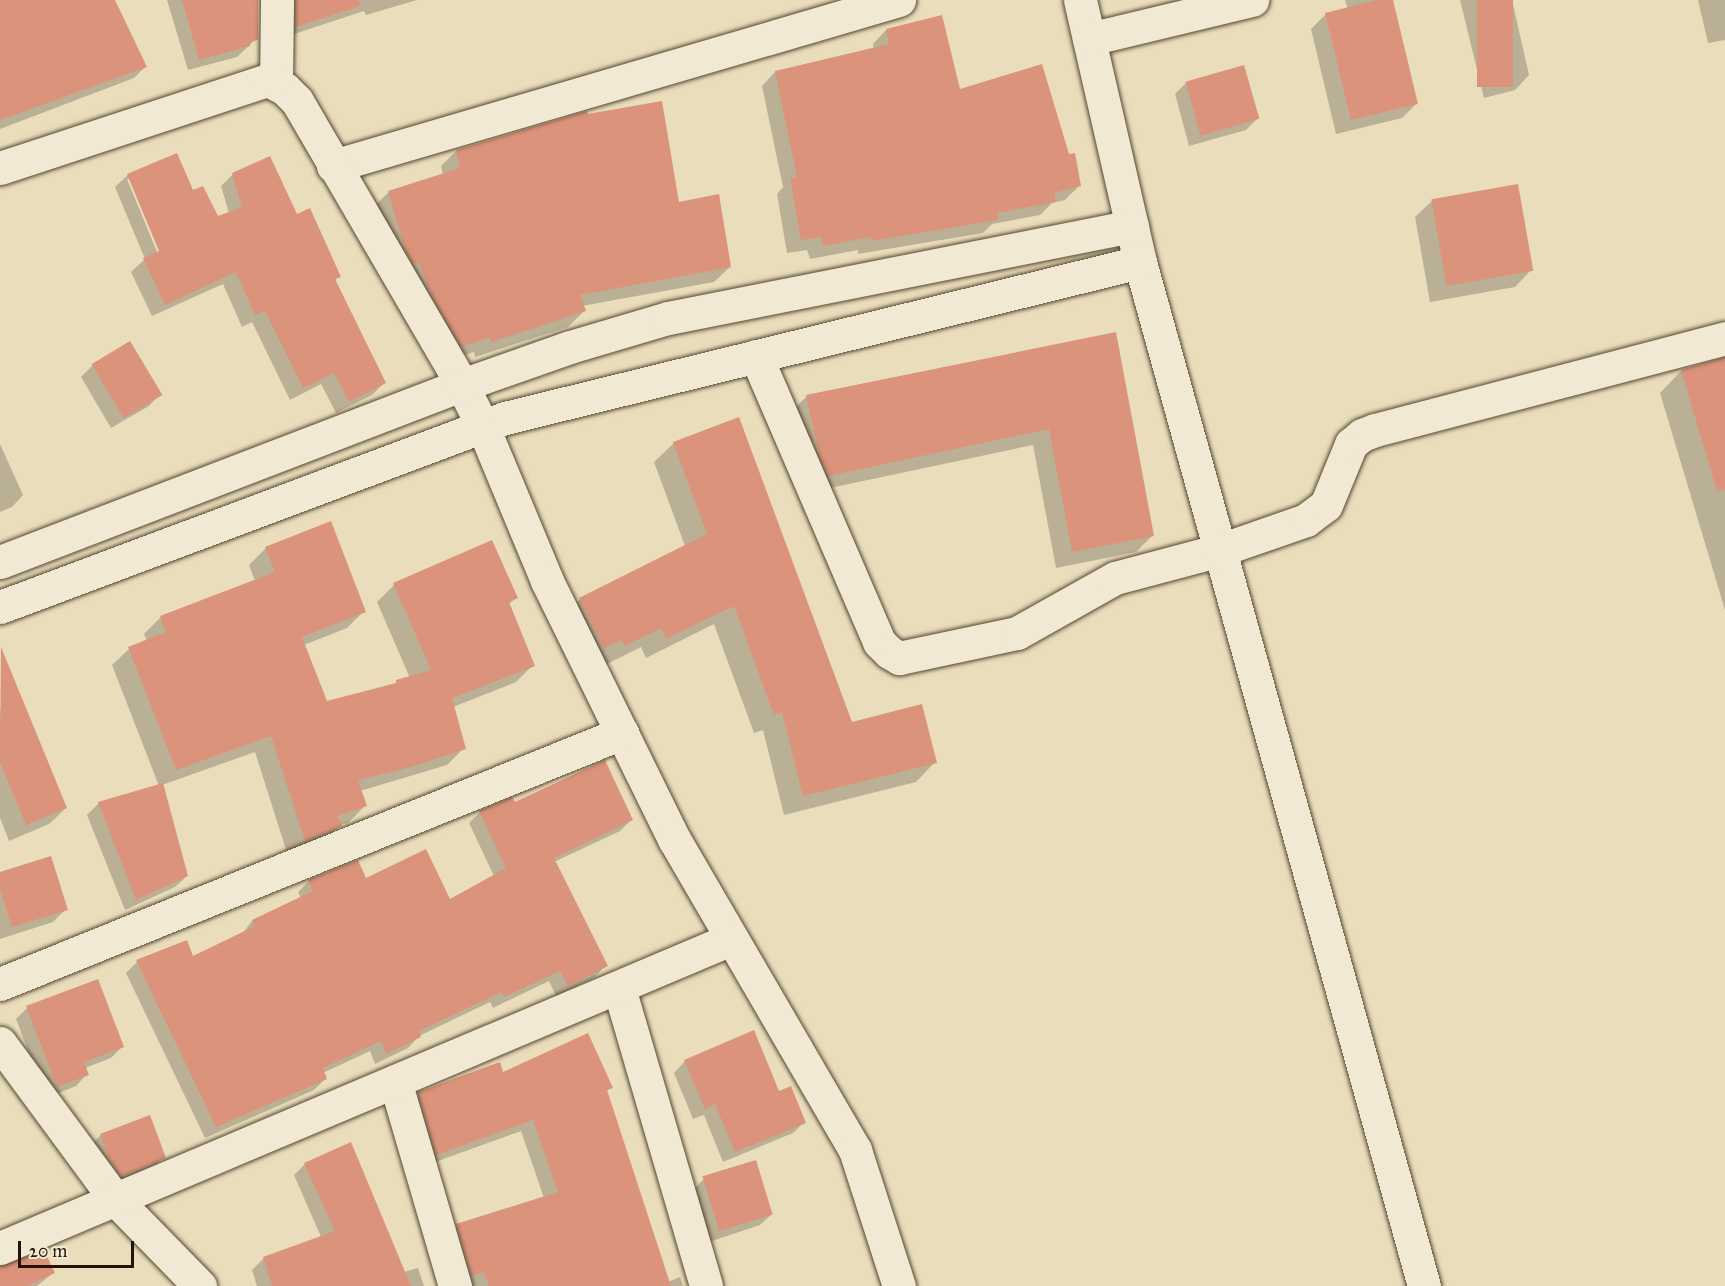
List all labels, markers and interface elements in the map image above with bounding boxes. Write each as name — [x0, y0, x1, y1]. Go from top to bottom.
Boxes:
scale bar — [21, 1229, 136, 1267]
text: 20 m — [29, 1240, 67, 1262]

